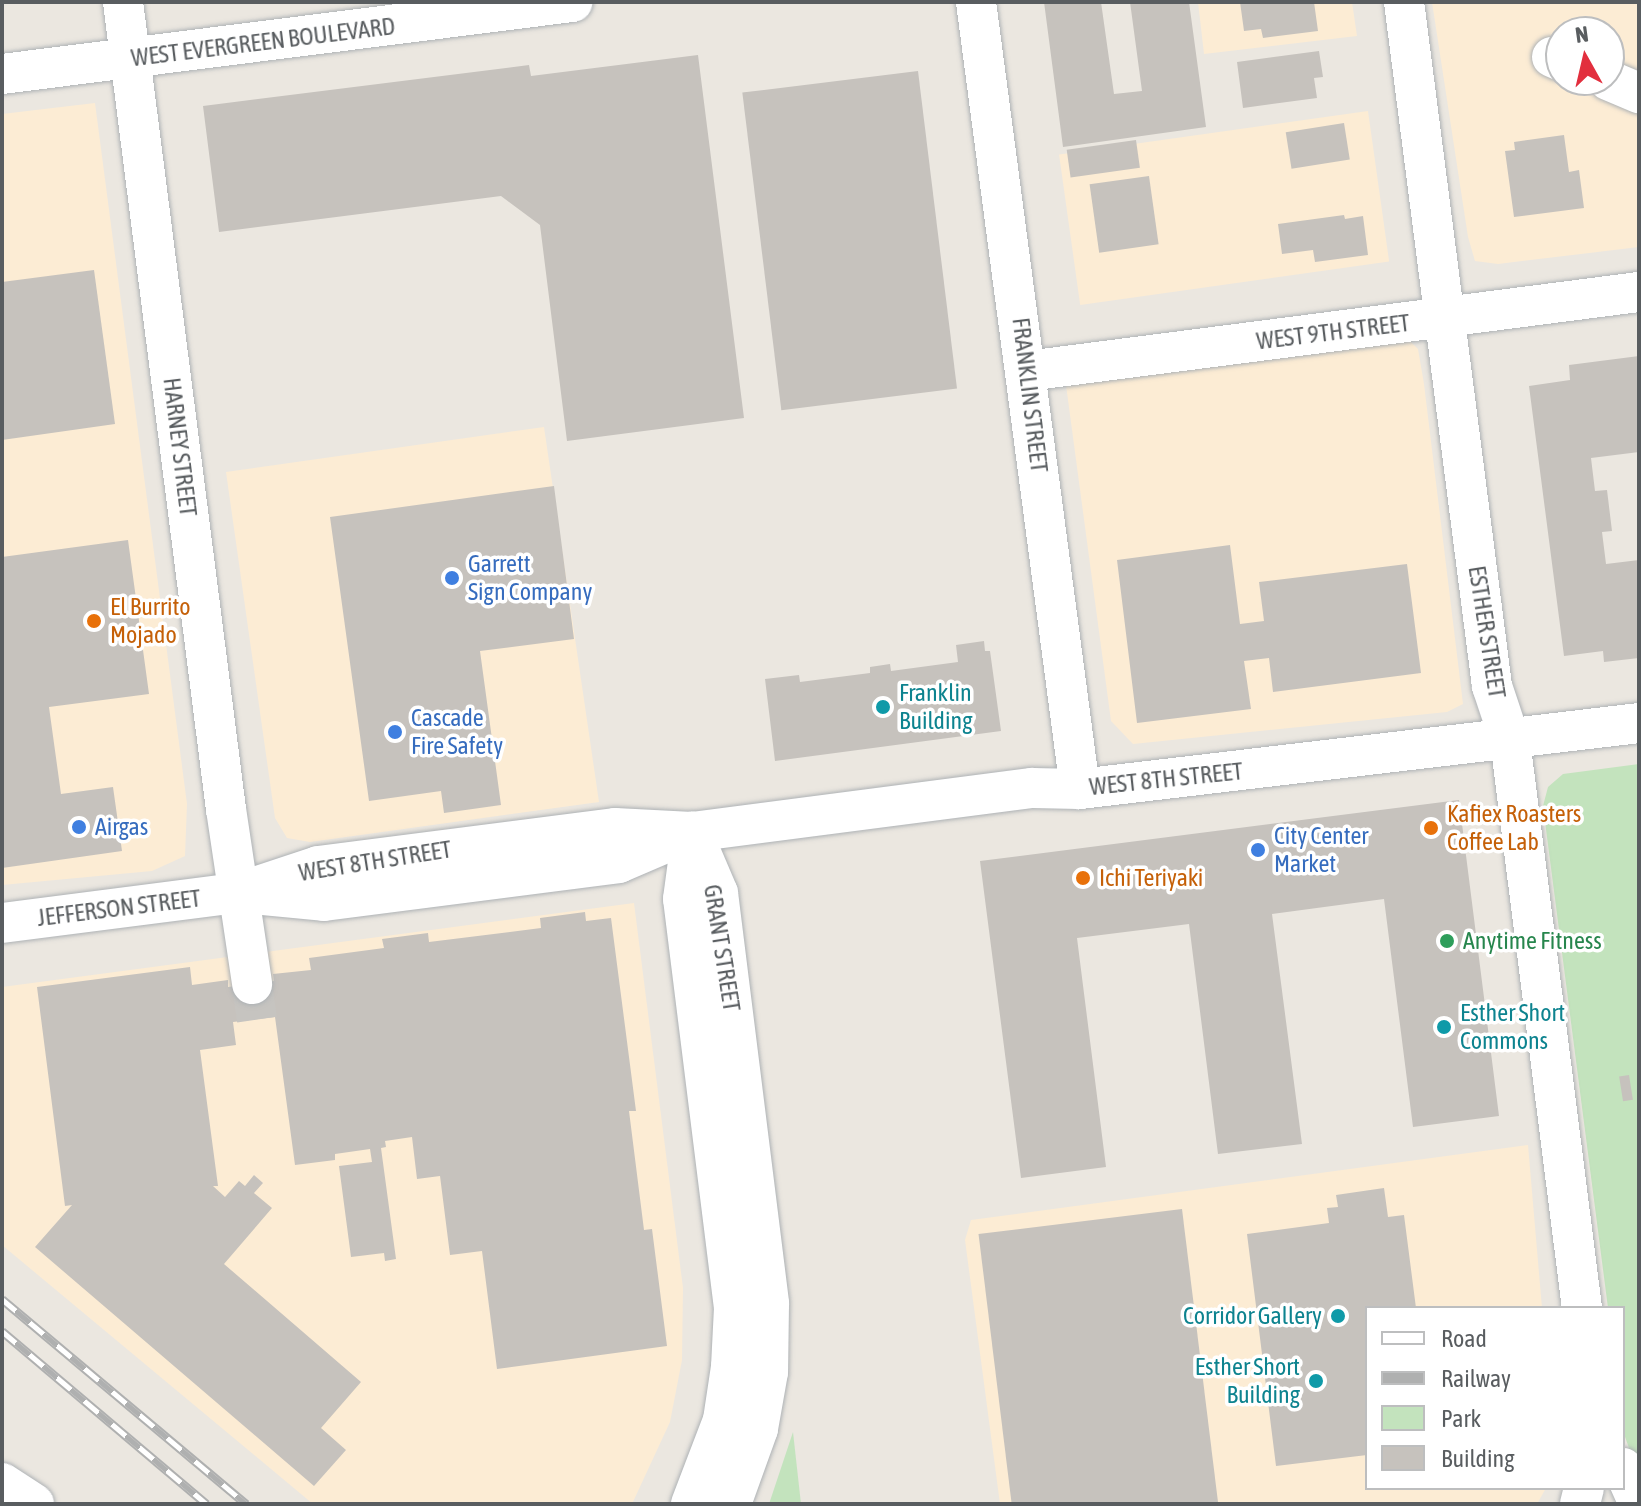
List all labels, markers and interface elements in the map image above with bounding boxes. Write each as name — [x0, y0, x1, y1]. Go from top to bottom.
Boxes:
street label: WEST EVERGREEN BOULEVARD — [129, 12, 397, 72]
north arrow — [1545, 16, 1625, 96]
text: N — [1574, 20, 1590, 48]
street label: WEST 9TH STREET — [1255, 308, 1411, 356]
street label: FRANKLIN STREET — [1006, 316, 1054, 474]
street label: HARNEY STREET — [157, 376, 203, 518]
place label: Garrett Sign Company — [468, 550, 592, 606]
street label: ESTHER STREET — [1462, 564, 1512, 700]
marker: Garrett Sign Company — [443, 569, 461, 587]
place label: El Burrito Mojado — [110, 593, 190, 649]
marker: El Burrito Mojado — [85, 612, 103, 630]
place label: Franklin Building — [899, 679, 972, 735]
marker: Franklin Building — [874, 698, 892, 716]
place label: Cascade Fire Safety — [411, 704, 503, 760]
marker: Cascade Fire Safety — [386, 723, 404, 741]
street label: WEST 8TH STREET — [1088, 757, 1244, 801]
place label: Kafiex Roasters Coffee Lab — [1447, 800, 1581, 856]
place label: Airgas — [95, 813, 148, 841]
marker: Airgas — [70, 818, 88, 836]
marker: Kafiex Roasters Coffee Lab — [1422, 819, 1440, 837]
place label: City Center Market — [1274, 822, 1368, 878]
street label: WEST 8TH STREET — [297, 835, 453, 887]
marker: City Center Market — [1249, 841, 1267, 859]
place label: Ichi Teriyaki — [1099, 864, 1203, 892]
marker: Ichi Teriyaki — [1074, 869, 1092, 887]
street label: GRANT STREET — [698, 883, 746, 1013]
street label: JEFFERSON STREET — [36, 884, 202, 932]
place label: Anytime Fitness — [1463, 927, 1602, 955]
marker: Anytime Fitness — [1438, 932, 1456, 950]
place label: Esther Short Commons — [1460, 999, 1565, 1055]
marker: Esther Short Commons — [1435, 1018, 1453, 1036]
place label: Corridor Gallery — [1183, 1302, 1322, 1330]
legend — [1365, 1306, 1625, 1490]
marker: Corridor Gallery — [1329, 1307, 1347, 1325]
text: Road — [1441, 1325, 1487, 1352]
place label: Esther Short Building — [1195, 1353, 1300, 1409]
text: Railway — [1441, 1365, 1511, 1392]
marker: Esther Short Building — [1307, 1372, 1325, 1390]
text: Park — [1441, 1405, 1481, 1432]
text: Building — [1441, 1445, 1514, 1472]

